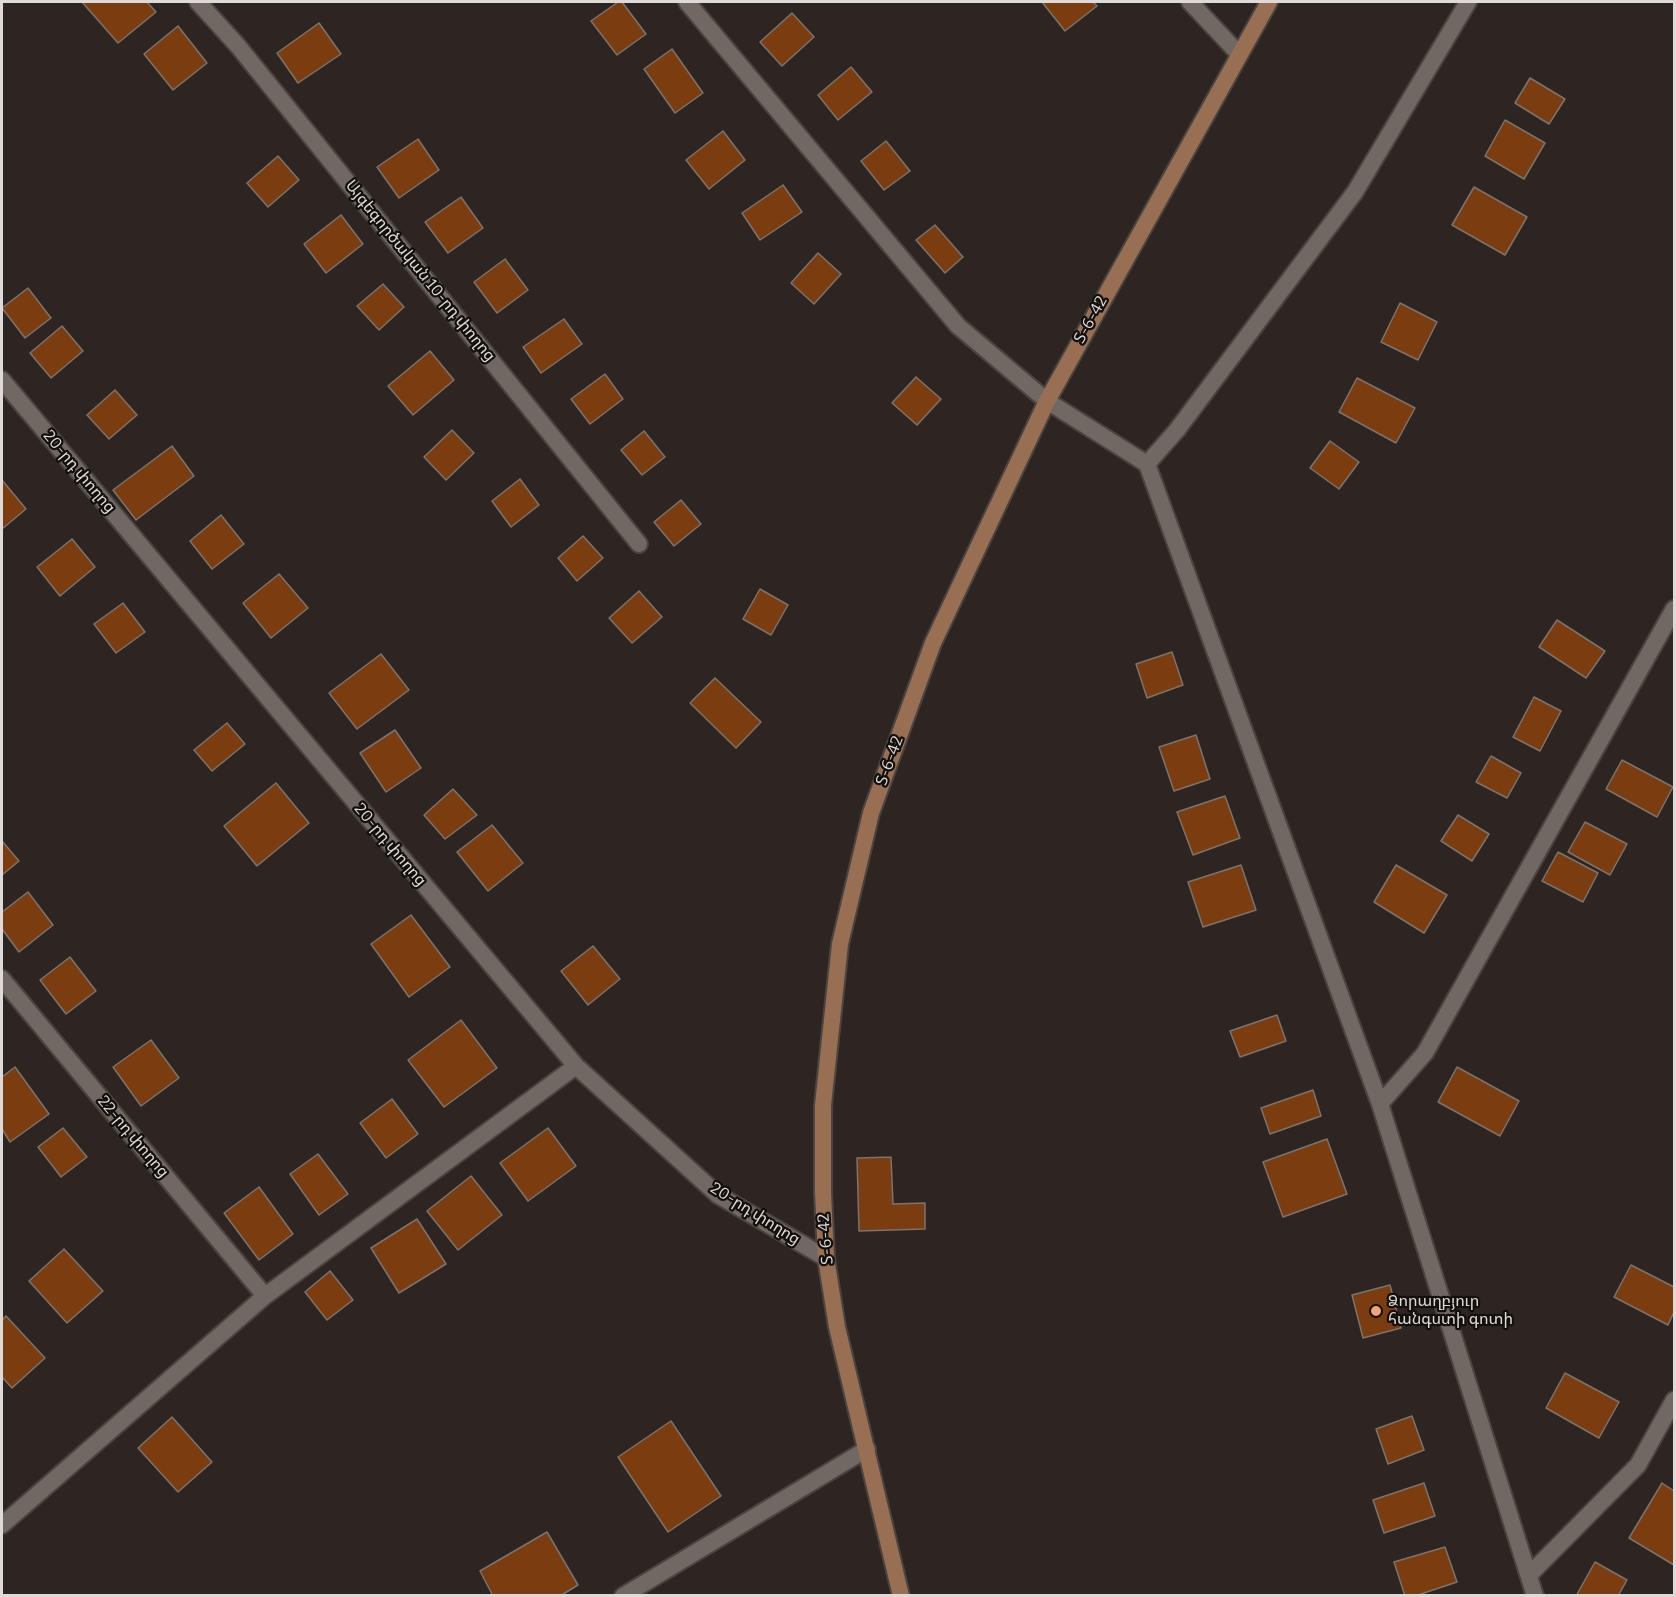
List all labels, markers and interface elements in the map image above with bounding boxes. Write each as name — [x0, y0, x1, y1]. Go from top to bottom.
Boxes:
street label: Այգեգործական 10-րդ փողոց — [341, 176, 499, 366]
street label: Տ-6-42 — [1070, 293, 1112, 347]
street label: 20-րդ փողոց — [39, 427, 119, 517]
street label: Տ-6-42 — [872, 734, 908, 788]
street label: 20-րդ փողոց — [350, 800, 430, 890]
street label: 22-րդ փողոց — [93, 1092, 173, 1182]
street label: 20-րդ փողոց — [707, 1179, 803, 1249]
street label: Տ-6-42 — [814, 1213, 838, 1265]
place label: Ձորաղբյուր հանգստի գոտի — [1388, 1292, 1513, 1330]
marker: Ձորաղբյուր հանգստի գոտի — [1369, 1304, 1383, 1318]

